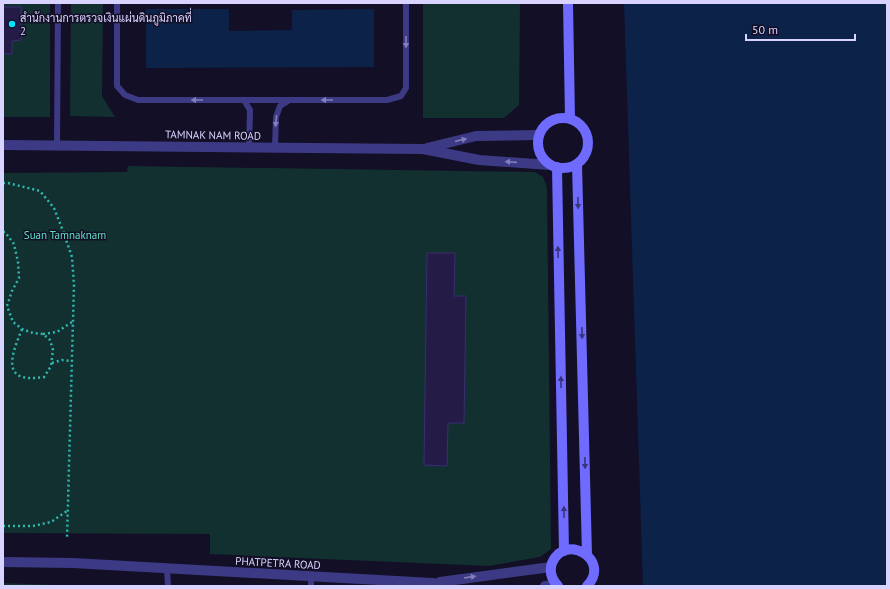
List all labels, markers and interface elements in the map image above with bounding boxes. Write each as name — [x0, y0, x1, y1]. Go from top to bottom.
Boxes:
place label: สำนักงานการตรวจเงินแผ่นดินภูมิภาคที่ 2 — [20, 7, 192, 38]
scale bar — [746, 16, 855, 42]
marker: สำนักงานการตรวจเงินแผ่นดินภูมิภาคที่ 2 — [7, 19, 17, 29]
text: 50 m — [752, 22, 778, 37]
one-way arrow — [403, 36, 409, 49]
one-way arrow — [190, 97, 203, 103]
one-way arrow — [320, 97, 333, 103]
one-way arrow — [273, 115, 279, 127]
street label: TAMNAK NAM ROAD — [165, 127, 261, 143]
one-way arrow — [455, 137, 467, 143]
one-way arrow — [505, 159, 517, 166]
one-way arrow — [575, 197, 581, 210]
park label: Suan Tamnaknam — [24, 228, 106, 242]
one-way arrow — [555, 246, 562, 258]
one-way arrow — [578, 327, 585, 339]
one-way arrow — [558, 375, 564, 388]
one-way arrow — [582, 457, 588, 470]
one-way arrow — [560, 506, 567, 518]
street label: PHATPETRA ROAD — [235, 554, 321, 572]
one-way arrow — [464, 574, 477, 580]

